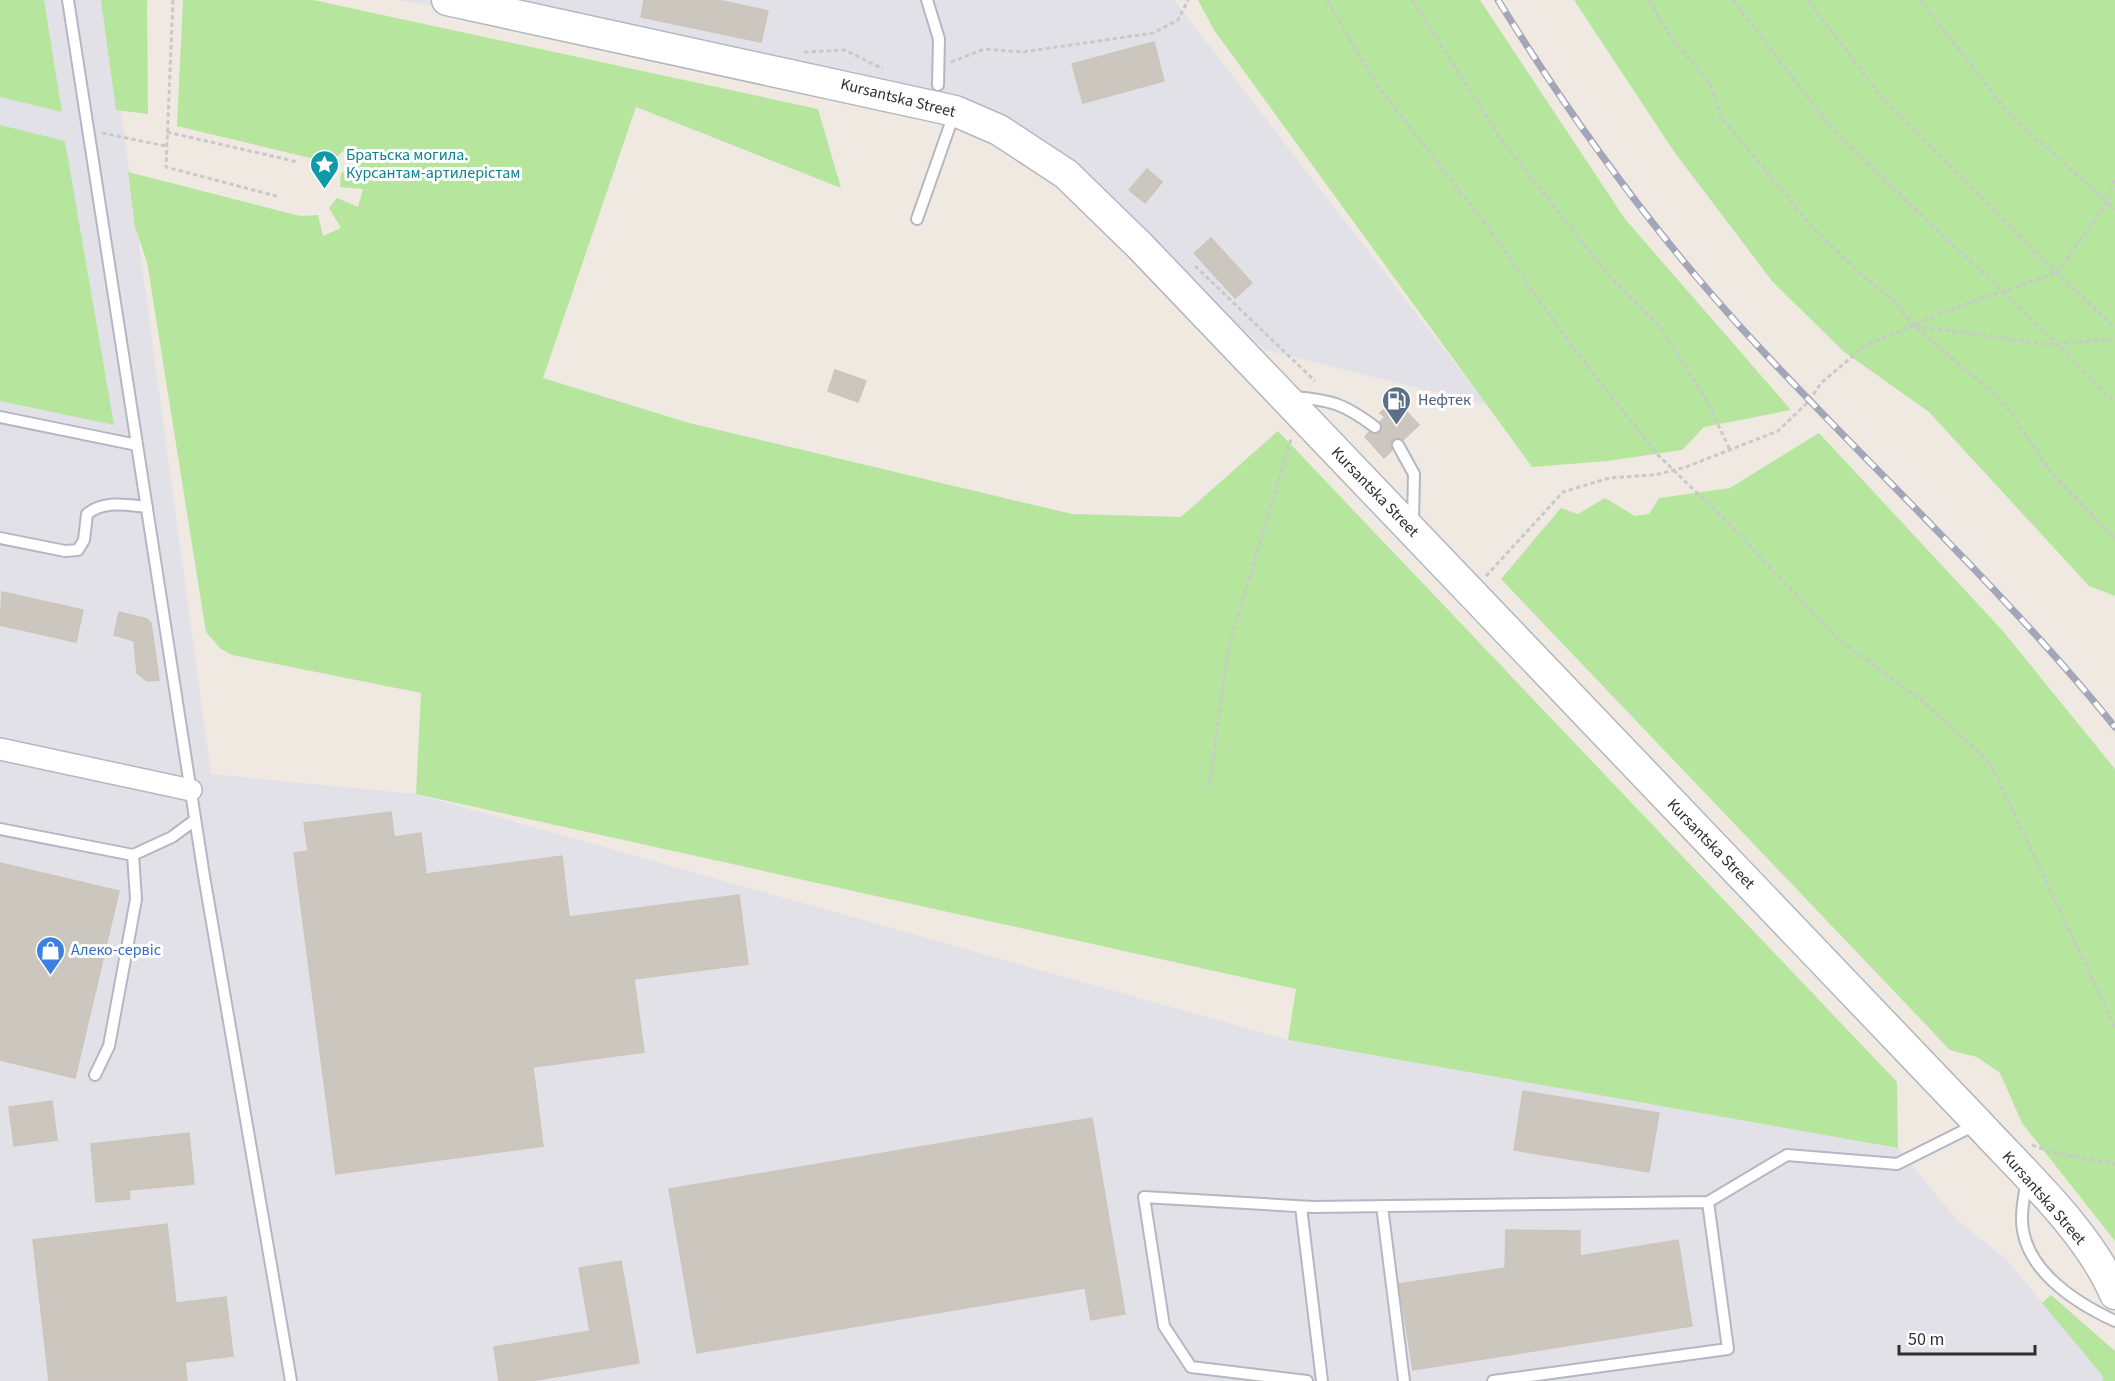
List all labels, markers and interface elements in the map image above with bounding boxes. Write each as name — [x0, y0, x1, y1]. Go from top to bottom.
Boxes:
street label: Kursantska Street — [838, 73, 958, 123]
place label: Братьска могила. Курсантам-артилерістам — [346, 144, 520, 184]
place icon: Братьска могила. Курсантам-артилерістам — [309, 148, 341, 190]
fuel station icon: Нефтек — [1381, 384, 1413, 426]
place label: Нефтек — [1418, 389, 1471, 411]
street label: Kursantska Street — [1326, 442, 1424, 542]
street label: Kursantska Street — [1662, 794, 1760, 894]
shop icon: Алеко-сервіс — [34, 934, 66, 976]
place label: Алеко-сервіс — [71, 939, 161, 961]
street label: Kursantska Street — [1997, 1146, 2091, 1250]
scale bar — [1899, 1318, 2036, 1356]
text: 50 m — [1908, 1327, 1944, 1352]

